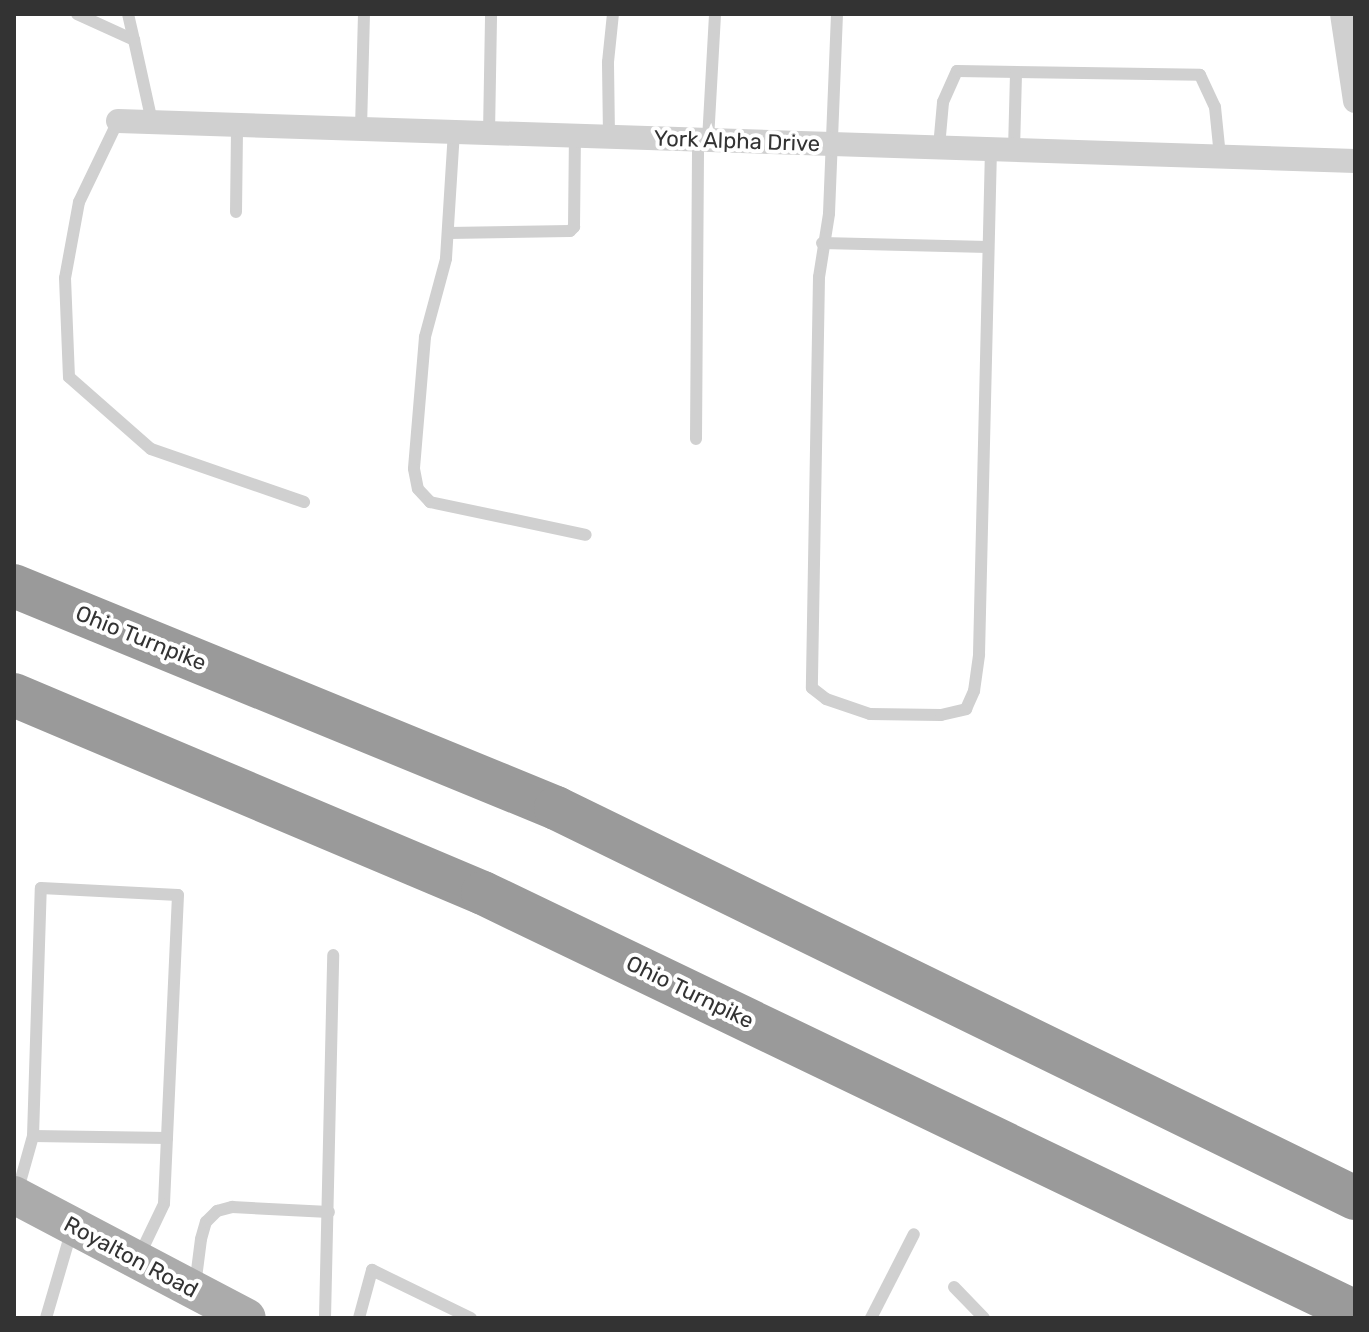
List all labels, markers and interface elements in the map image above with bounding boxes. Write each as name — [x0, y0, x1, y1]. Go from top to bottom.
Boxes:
street label: York Alpha Drive — [653, 125, 821, 157]
street label: Ohio Turnpike — [72, 600, 210, 676]
street label: Ohio Turnpike — [622, 950, 758, 1034]
street label: Royalton Road — [60, 1211, 202, 1303]

